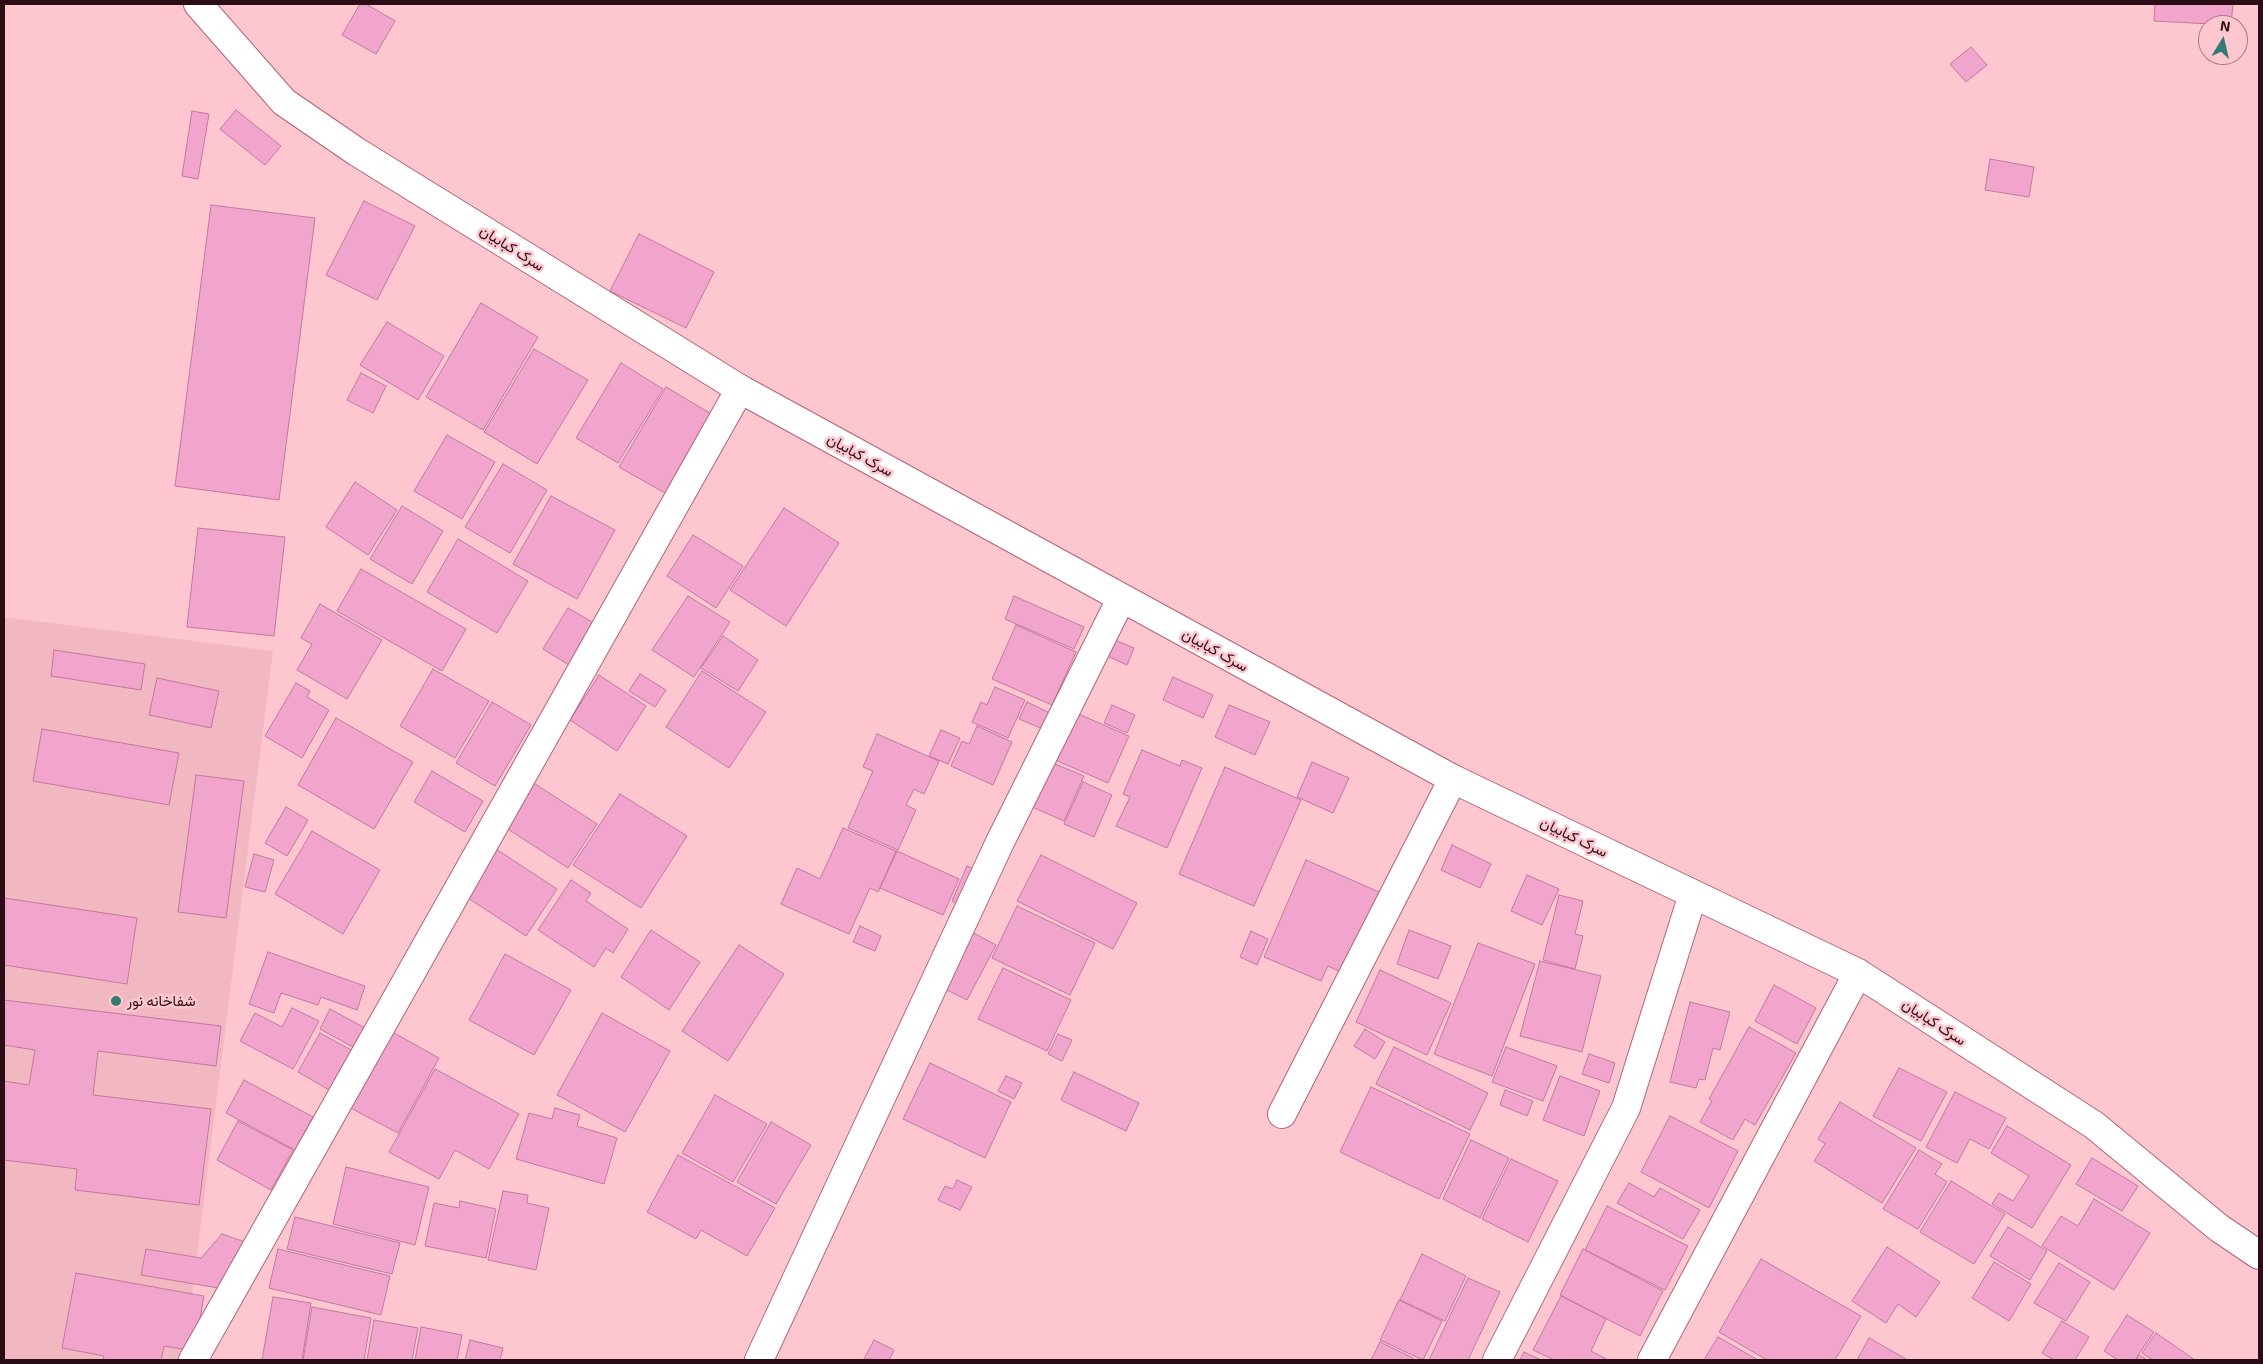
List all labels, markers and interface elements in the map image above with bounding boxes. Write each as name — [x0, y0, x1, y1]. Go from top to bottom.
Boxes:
north arrow — [2198, 15, 2248, 65]
text: N — [2219, 16, 2232, 35]
street label: سرک کبابیان — [477, 221, 547, 275]
street label: سرک کبابیان — [824, 430, 896, 480]
street label: سرک کبابیان — [1179, 625, 1251, 675]
street label: سرک کبابیان — [1538, 813, 1610, 861]
place label: شفاخانه نور — [127, 992, 196, 1010]
marker: شفاخانه نور — [109, 994, 123, 1008]
street label: سرک کبابیان — [1899, 995, 1969, 1049]

